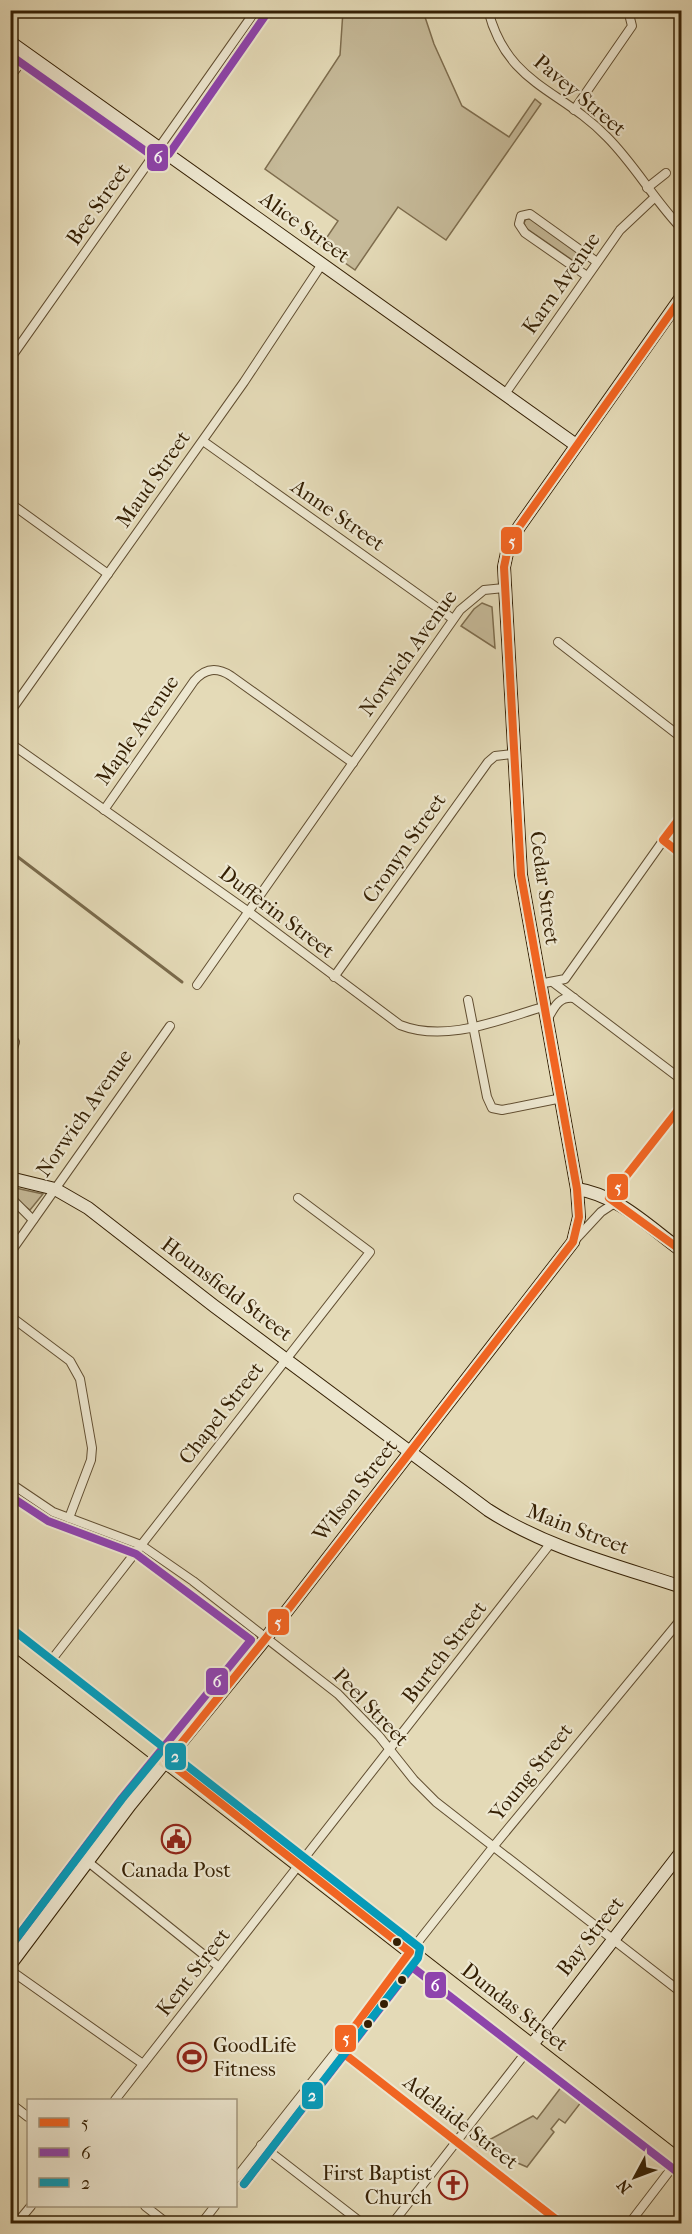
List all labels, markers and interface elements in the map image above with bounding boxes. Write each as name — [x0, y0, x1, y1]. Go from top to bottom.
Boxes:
street label: Pavey Street — [529, 49, 631, 141]
line badge: 6 — [146, 143, 169, 172]
text: 6 — [154, 148, 163, 167]
street label: Bee Street — [61, 158, 135, 250]
street label: Alice Street — [255, 186, 355, 268]
street label: Karn Avenue — [517, 228, 605, 338]
street label: Maud Street — [111, 426, 195, 532]
street label: Anne Street — [286, 474, 390, 556]
line badge: 5 — [500, 526, 523, 555]
text: 5 — [509, 532, 516, 551]
street label: Norwich Avenue — [354, 585, 462, 721]
street label: Maple Avenue — [90, 671, 184, 789]
street label: Cronyn Street — [357, 788, 451, 907]
street label: Cedar Street — [525, 830, 565, 947]
street label: Dufferin Street — [215, 861, 340, 963]
street label: Norwich Avenue — [31, 1045, 137, 1181]
line badge: 5 — [606, 1173, 629, 1201]
text: 5 — [615, 1178, 622, 1197]
street label: Hounsfield Street — [157, 1232, 298, 1346]
street label: Chapel Street — [174, 1357, 269, 1469]
street label: Wilson Street — [307, 1434, 403, 1547]
street label: Main Street — [524, 1499, 633, 1560]
street label: Burtch Street — [397, 1596, 492, 1708]
line badge: 5 — [267, 1608, 290, 1636]
text: 5 — [275, 1613, 282, 1632]
street label: Peel Street — [328, 1663, 414, 1751]
line badge: 6 — [205, 1667, 229, 1696]
text: 6 — [213, 1672, 222, 1691]
street label: Young Street — [484, 1718, 578, 1826]
line badge: 2 — [164, 1742, 187, 1771]
text: 2 — [171, 1747, 179, 1766]
public building icon: Canada Post — [160, 1823, 192, 1855]
place label: Canada Post — [121, 1858, 231, 1882]
street label: Bay Street — [552, 1891, 629, 1980]
street label: Kent Street — [151, 1923, 235, 2021]
unlabelled marker — [391, 1936, 403, 1948]
street label: Dundas Street — [457, 1958, 574, 2056]
line badge: 6 — [424, 1971, 447, 1999]
unlabelled marker — [396, 1974, 408, 1986]
text: 6 — [431, 1976, 440, 1995]
unlabelled marker — [378, 1998, 390, 2010]
unlabelled marker — [362, 2018, 374, 2030]
line badge: 5 — [334, 2024, 357, 2053]
text: 5 — [343, 2029, 350, 2048]
place label: GoodLife Fitness — [213, 2033, 296, 2081]
sports icon: GoodLife Fitness — [176, 2041, 208, 2073]
street label: Adelaide Street — [398, 2069, 523, 2174]
line badge: 2 — [301, 2081, 324, 2110]
text: 2 — [308, 2086, 316, 2105]
legend — [27, 2099, 237, 2207]
text: 5 — [81, 2113, 89, 2134]
text: 6 — [81, 2143, 91, 2164]
north arrow — [605, 2147, 665, 2207]
place label: First Baptist Church — [322, 2161, 432, 2209]
church icon: First Baptist Church — [437, 2169, 469, 2201]
text: 2 — [81, 2173, 90, 2194]
text: N — [612, 2175, 635, 2197]

